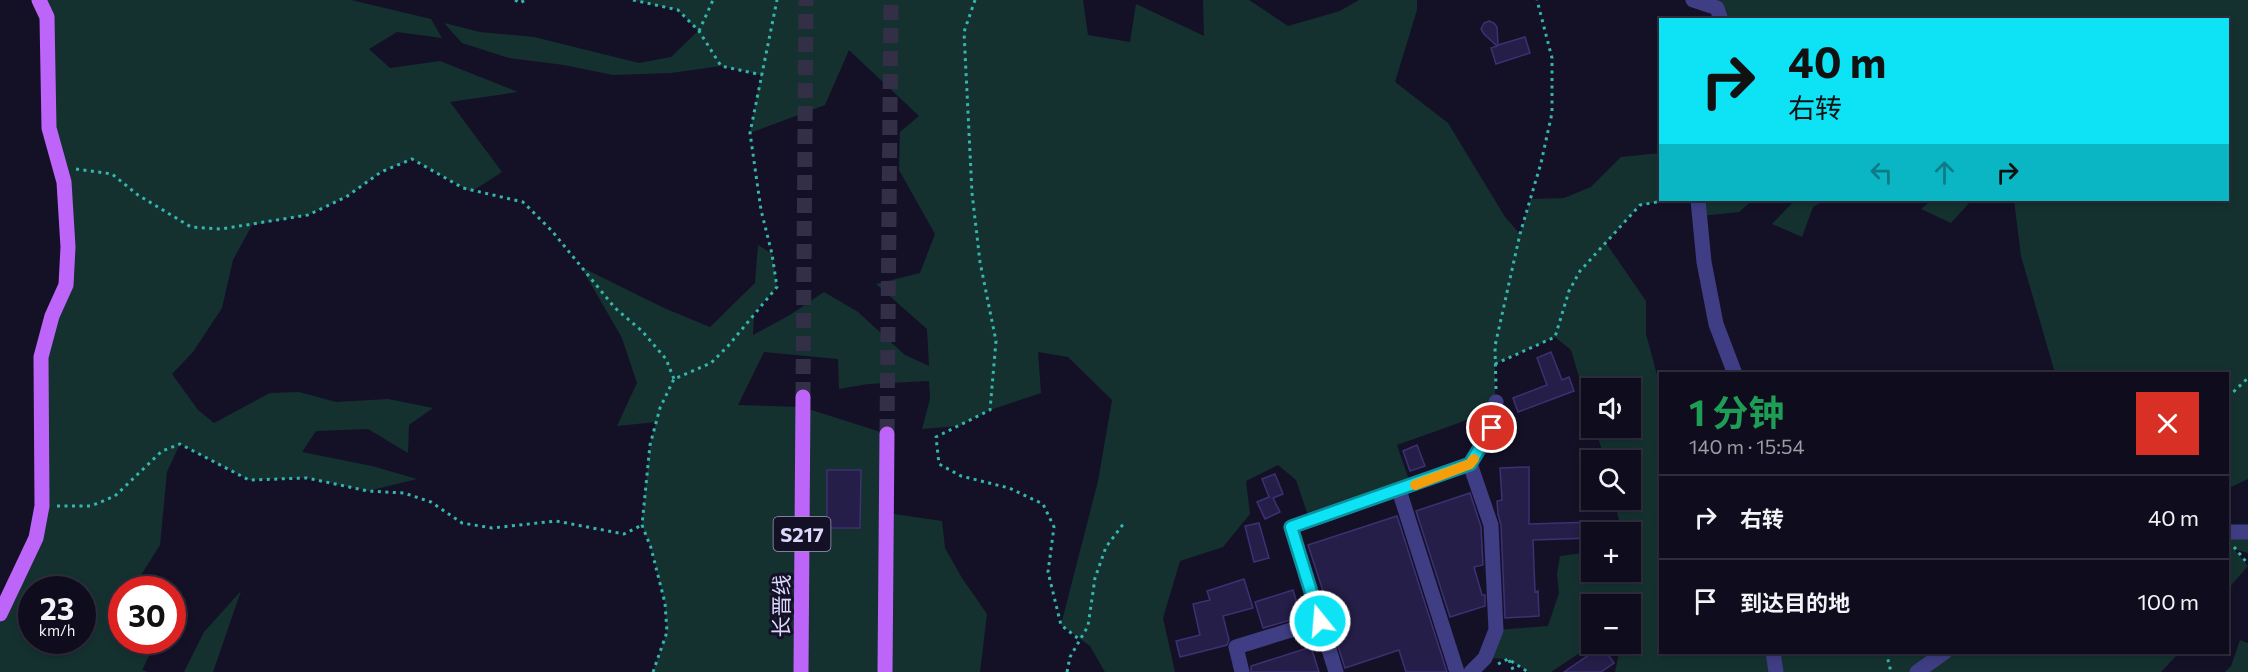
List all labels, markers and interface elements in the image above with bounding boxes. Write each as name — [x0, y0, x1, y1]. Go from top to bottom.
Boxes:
text: 40 m — [1788, 35, 1886, 87]
icon: right — [1689, 42, 1767, 120]
text: 右转 — [1788, 91, 1842, 124]
icon: left — [1865, 156, 1898, 189]
icon: ahead — [1928, 156, 1961, 189]
icon: right — [1991, 156, 2024, 189]
map controls — [1581, 378, 1641, 654]
button: sound — [1581, 378, 1641, 438]
text: 1 分钟 — [1689, 389, 1784, 433]
button: close — [2136, 392, 2199, 455]
pin — [1466, 402, 1517, 453]
icon: arrive — [1475, 411, 1508, 444]
text: 140 m · 15:54 — [1689, 434, 1805, 458]
button: search — [1581, 450, 1641, 510]
icon: right — [1689, 501, 1722, 534]
text: 40 m — [2148, 504, 2199, 531]
text: 右转 — [1740, 505, 1784, 532]
road number: S217 — [774, 517, 830, 551]
button: + — [1581, 522, 1641, 582]
street label: 长晋线 — [768, 575, 793, 638]
speed limit sign: 30 — [108, 576, 186, 654]
icon: arrive — [1689, 585, 1722, 618]
text: 100 m — [2137, 588, 2199, 615]
text: 23 — [40, 589, 74, 626]
position arrow — [1288, 589, 1352, 653]
text: 到达目的地 — [1740, 589, 1850, 616]
button: − — [1581, 594, 1641, 654]
text: km/h — [39, 621, 75, 639]

